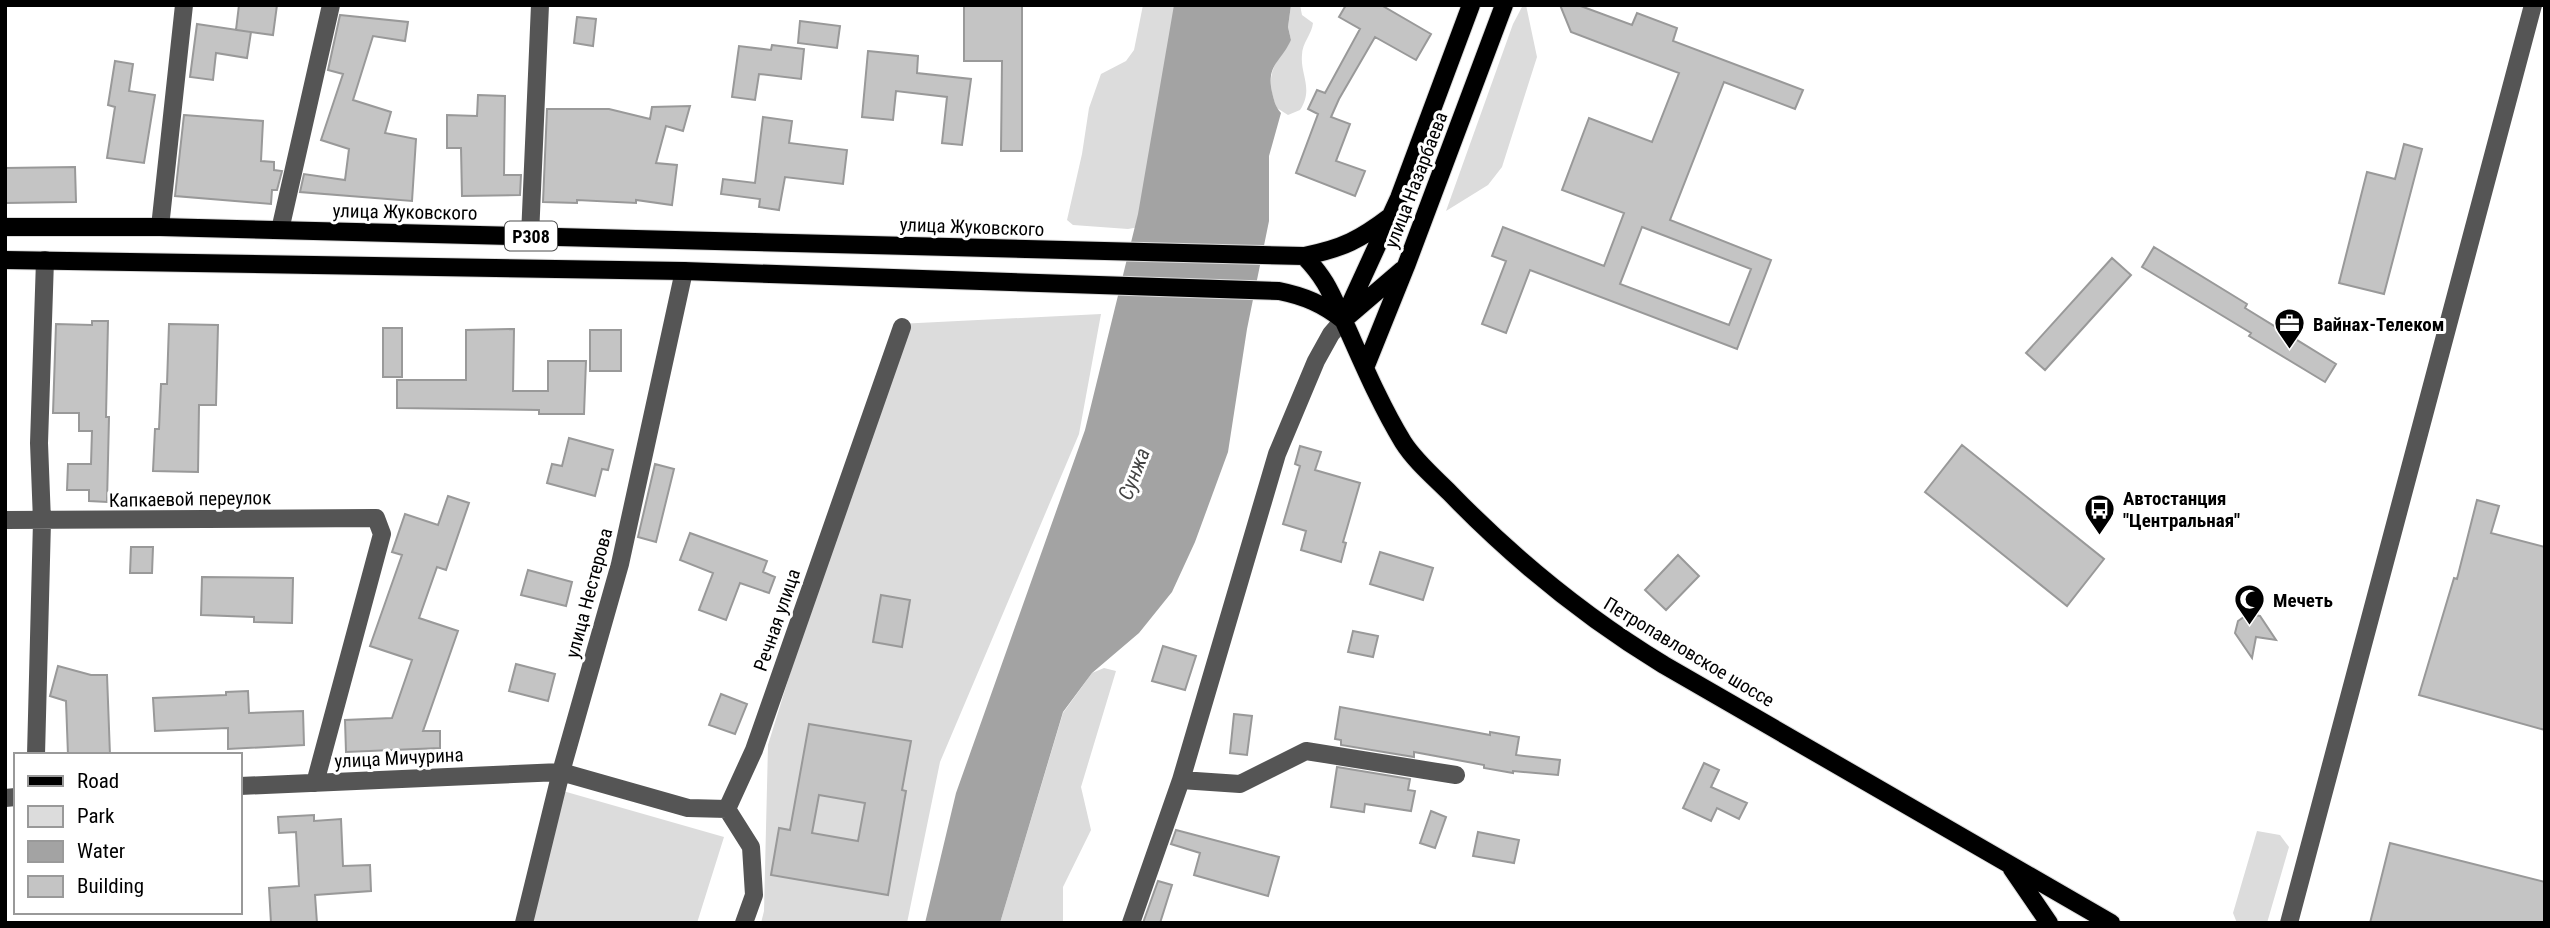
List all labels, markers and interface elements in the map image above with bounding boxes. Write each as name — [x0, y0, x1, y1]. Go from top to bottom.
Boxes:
street label: улица Назарбаева — [1379, 109, 1453, 251]
street label: улица Жуковского — [332, 199, 478, 225]
street label: улица Жуковского — [899, 213, 1045, 241]
road number: P308 — [505, 222, 557, 250]
office icon: Вайнах-Телеком — [2273, 307, 2307, 351]
place label: Вайнах-Телеком — [2313, 313, 2444, 336]
water label: Сунжа — [1113, 445, 1155, 503]
street label: Капкаевой переулок — [109, 486, 271, 512]
place label: Автостанция "Центральная" — [2123, 487, 2240, 532]
bus stop icon: Автостанция "Центральная" — [2083, 492, 2117, 536]
street label: улица Нестерова — [561, 525, 617, 661]
street label: Речная улица — [749, 566, 805, 674]
mosque icon: Мечеть — [2233, 583, 2267, 627]
place label: Мечеть — [2273, 589, 2333, 612]
street label: Петропавловское шоссе — [1600, 592, 1778, 712]
street label: улица Мичурина — [334, 743, 464, 773]
legend — [14, 753, 242, 914]
text: Road — [77, 769, 119, 793]
text: Park — [77, 804, 115, 828]
text: Water — [77, 839, 125, 863]
text: Building — [77, 874, 144, 898]

